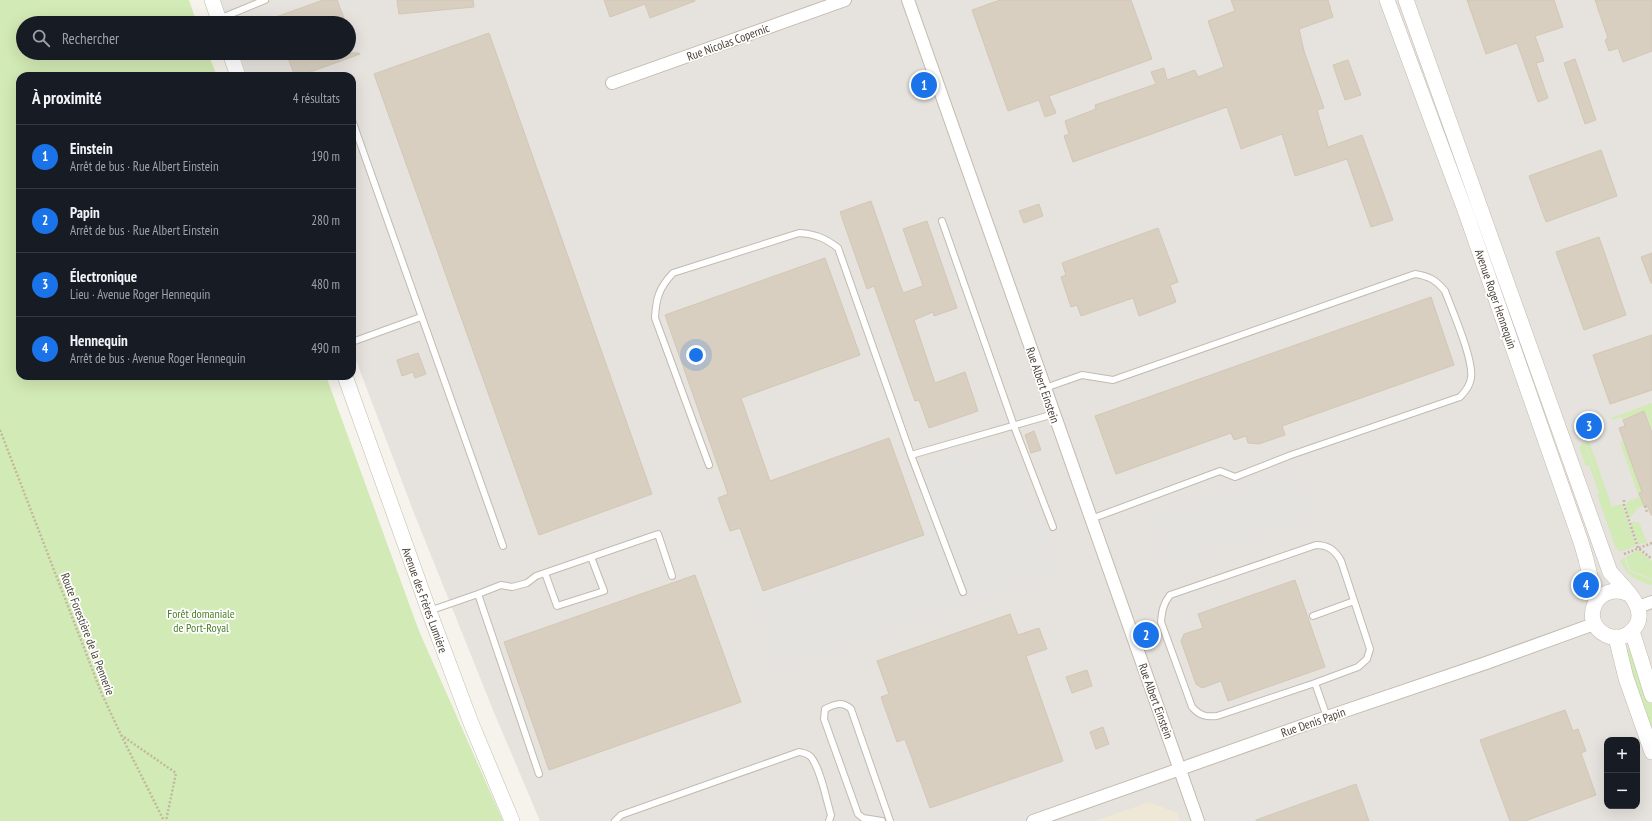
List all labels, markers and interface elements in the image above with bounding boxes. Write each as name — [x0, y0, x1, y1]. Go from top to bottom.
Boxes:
search box — [16, 16, 356, 60]
street label: Rue Nicolas Copernic — [685, 20, 772, 64]
icon: search — [30, 27, 52, 49]
text: Rechercher — [62, 29, 119, 48]
pin: 1 — [911, 70, 937, 100]
text: À proximité — [32, 87, 102, 109]
text: 4 résultats — [293, 90, 340, 107]
text: Einstein — [70, 139, 113, 158]
text: 1 — [42, 148, 48, 165]
text: 190 m — [311, 148, 340, 165]
text: Arrêt de bus · Rue Albert Einstein — [70, 158, 219, 175]
text: Papin — [70, 203, 100, 222]
text: 2 — [42, 212, 48, 229]
text: 280 m — [311, 212, 340, 229]
text: Arrêt de bus · Rue Albert Einstein — [70, 222, 219, 239]
street label: Avenue Roger Hennequin — [1472, 247, 1520, 351]
text: Électronique — [70, 267, 137, 286]
text: 3 — [42, 276, 48, 293]
text: 480 m — [311, 276, 340, 293]
text: Lieu · Avenue Roger Hennequin — [70, 286, 210, 303]
text: Hennequin — [70, 331, 128, 350]
text: 4 — [42, 340, 48, 357]
text: 490 m — [311, 340, 340, 357]
your location — [686, 345, 706, 365]
street label: Rue Albert Einstein — [1023, 345, 1063, 425]
text: Arrêt de bus · Avenue Roger Hennequin — [70, 350, 245, 367]
pin: 3 — [1576, 411, 1602, 441]
street label: Avenue des Frères Lumière — [399, 545, 451, 655]
pin: 4 — [1573, 570, 1599, 600]
street label: Route Forestière de la Pennerie — [58, 571, 118, 697]
park label: Forêt domaniale de Port-Royal — [167, 606, 235, 635]
pin: 2 — [1133, 620, 1159, 650]
street label: Rue Albert Einstein — [1135, 661, 1177, 741]
street label: Rue Denis Papin — [1279, 704, 1347, 740]
map controls — [1604, 737, 1640, 809]
button: + — [1604, 737, 1640, 773]
button: − — [1604, 773, 1640, 809]

